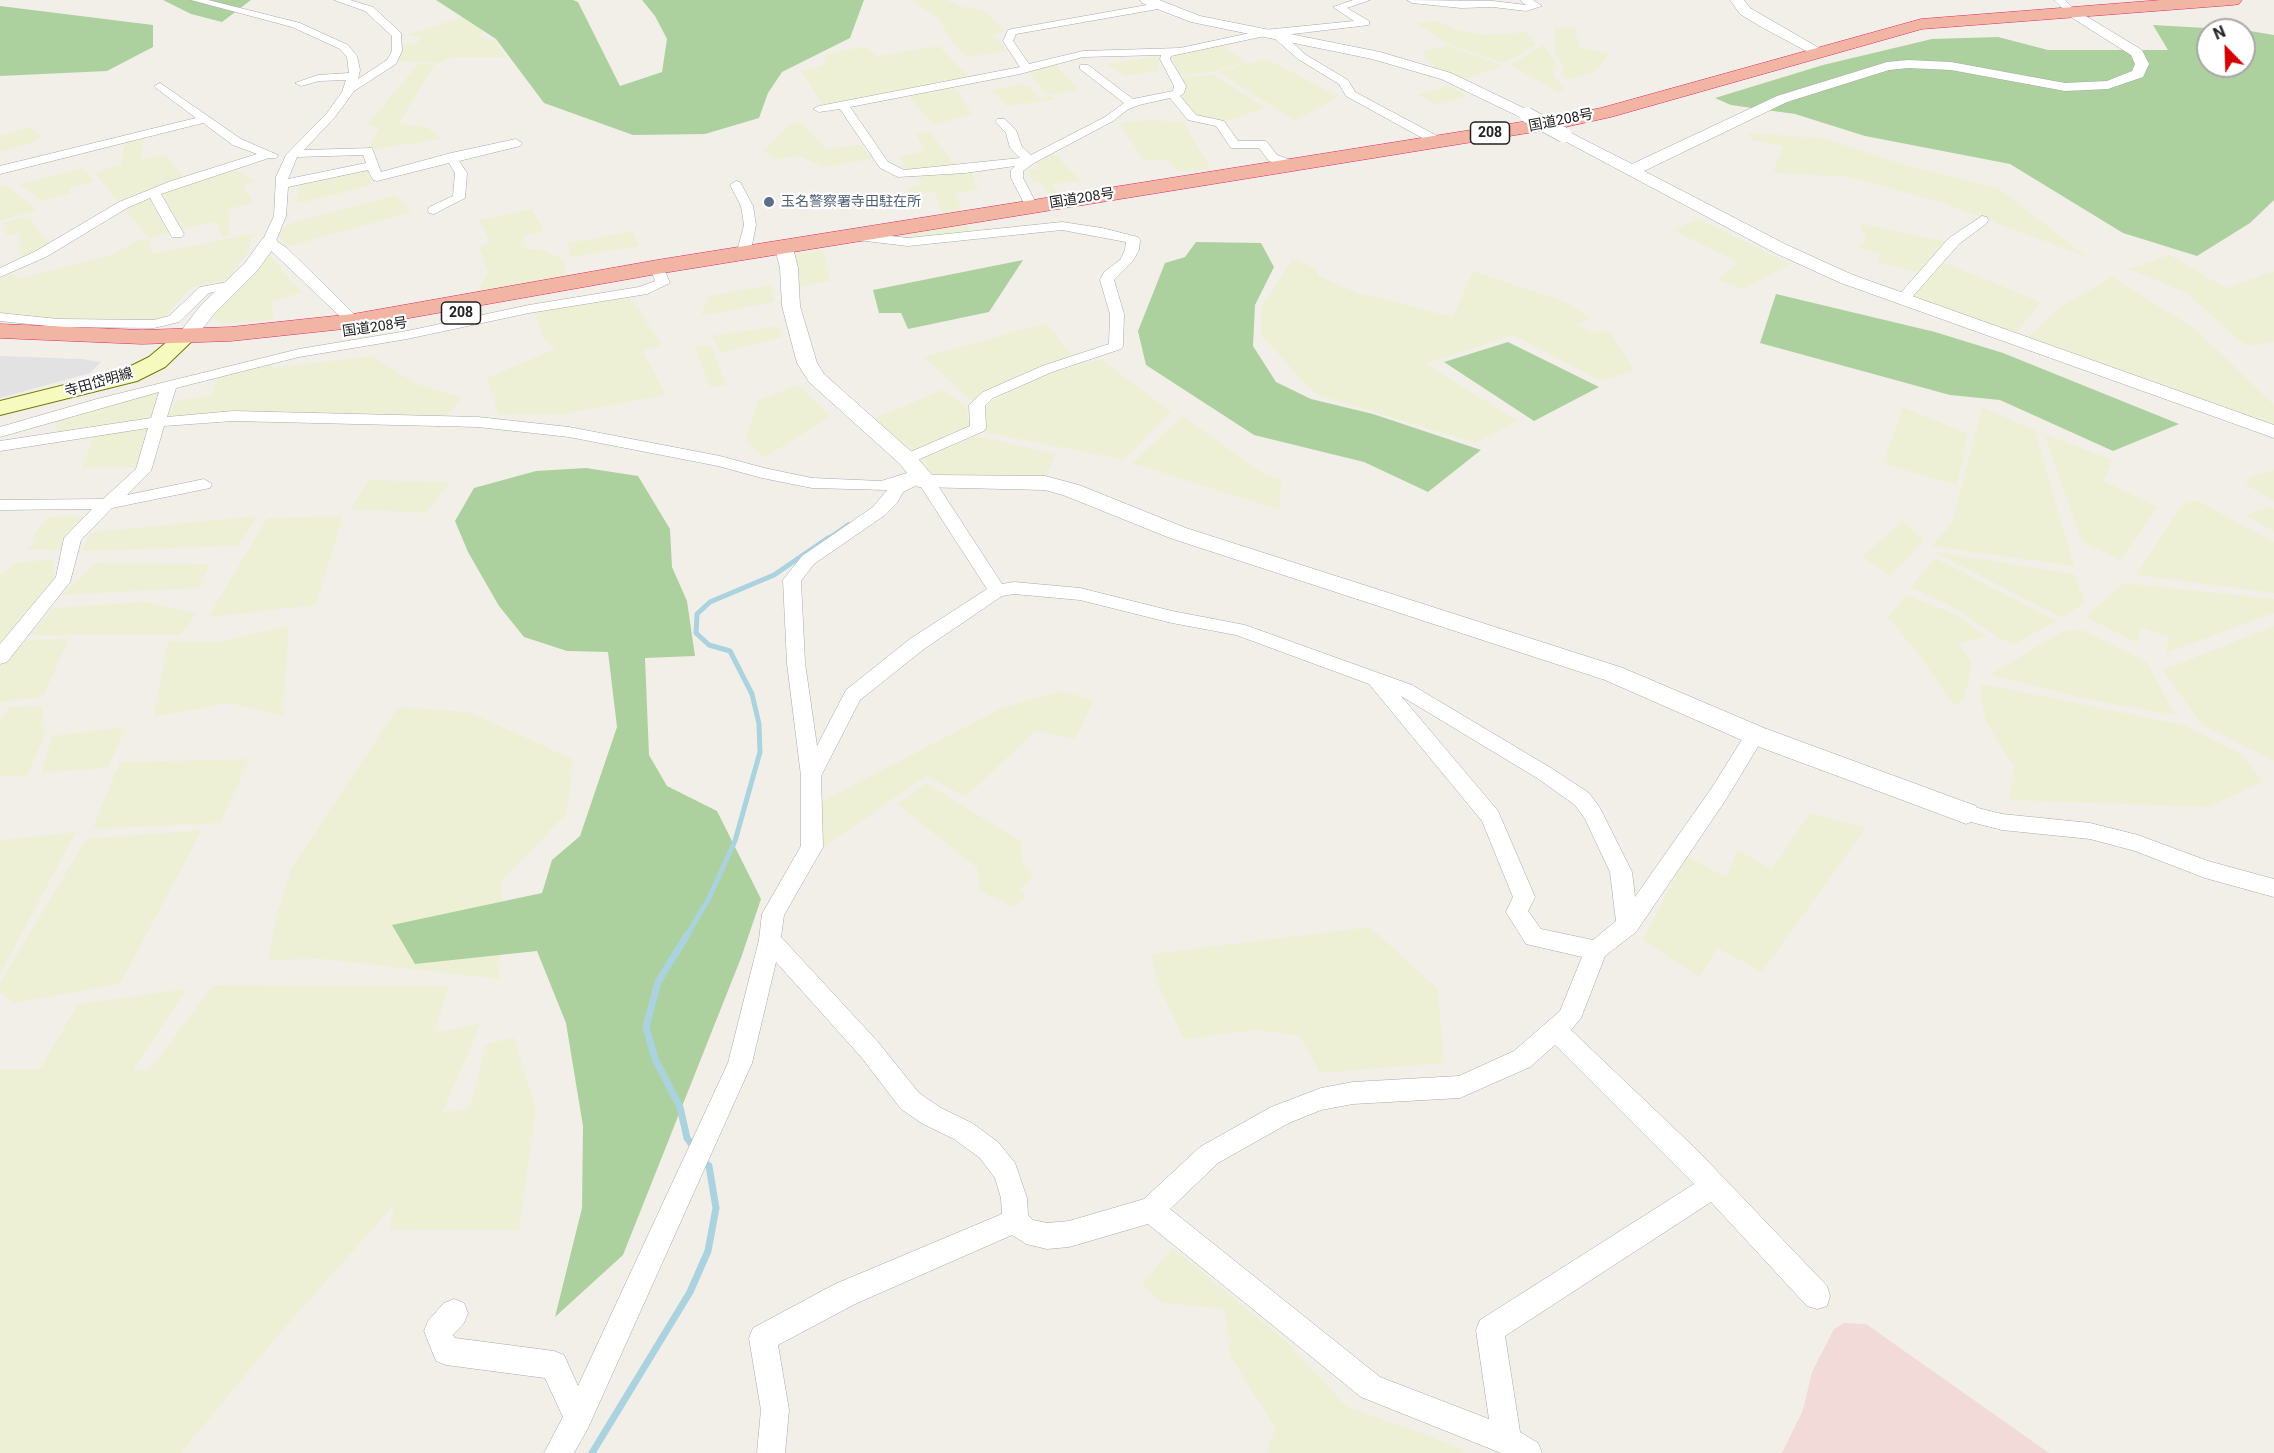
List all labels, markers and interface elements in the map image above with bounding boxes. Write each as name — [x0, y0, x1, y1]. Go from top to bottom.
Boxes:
north arrow — [2196, 18, 2256, 78]
text: N — [2211, 22, 2228, 44]
street label: 国道208号 — [1527, 106, 1595, 136]
road number: 208 — [1470, 122, 1510, 144]
street label: 国道208号 — [1048, 186, 1116, 212]
place label: 玉名警察署寺田駐在所 — [781, 194, 921, 210]
marker: 玉名警察署寺田駐在所 — [762, 195, 776, 209]
road number: 208 — [442, 302, 480, 324]
street label: 国道208号 — [341, 315, 409, 341]
street label: 寺田岱明線 — [63, 365, 135, 401]

